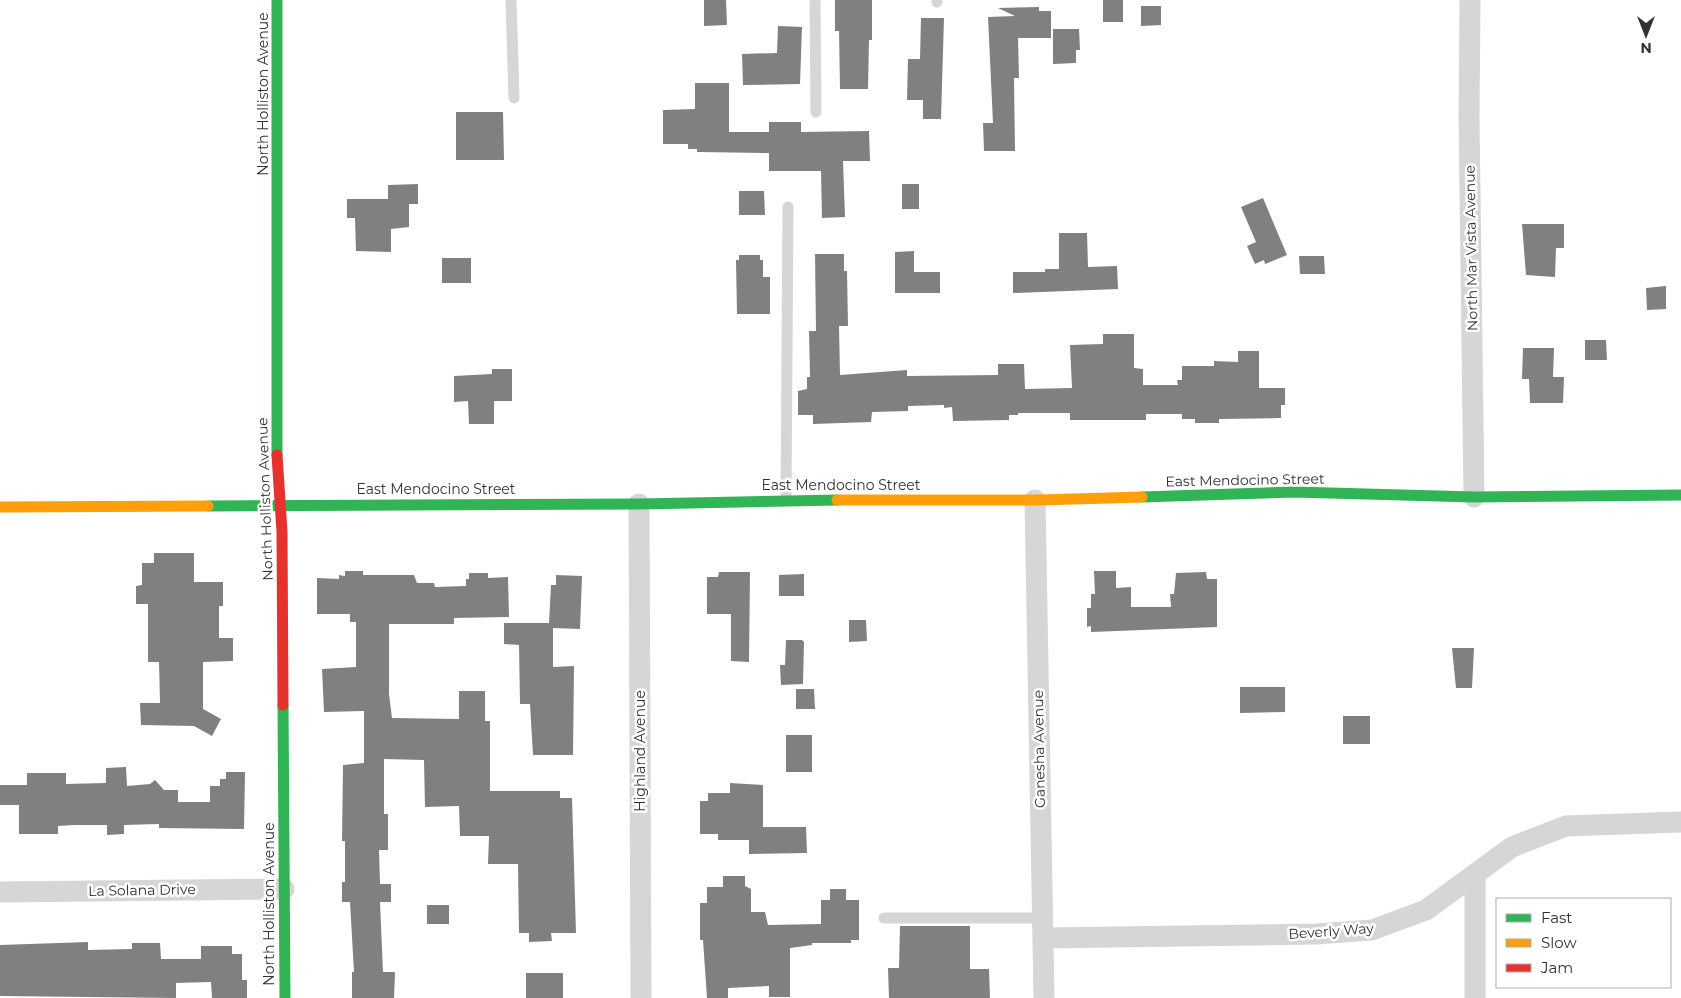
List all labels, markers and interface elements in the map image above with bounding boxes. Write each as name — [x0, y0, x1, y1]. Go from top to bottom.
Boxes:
north arrow — [1621, 10, 1671, 60]
street label: North Holliston Avenue — [254, 12, 272, 176]
text: N — [1640, 39, 1652, 57]
street label: North Mar Vista Avenue — [1461, 165, 1481, 331]
street label: North Holliston Avenue — [253, 417, 277, 581]
street label: East Mendocino Street — [1165, 470, 1325, 490]
street label: East Mendocino Street — [761, 476, 921, 494]
street label: East Mendocino Street — [356, 480, 516, 498]
street label: Highland Avenue — [631, 690, 649, 812]
street label: Ganesha Avenue — [1029, 690, 1049, 808]
street label: North Holliston Avenue — [260, 822, 278, 986]
street label: La Solana Drive — [88, 880, 196, 900]
legend — [1496, 898, 1671, 988]
text: Fast — [1541, 908, 1572, 927]
street label: Beverly Way — [1288, 919, 1375, 943]
text: Slow — [1541, 933, 1577, 952]
text: Jam — [1540, 958, 1573, 977]

